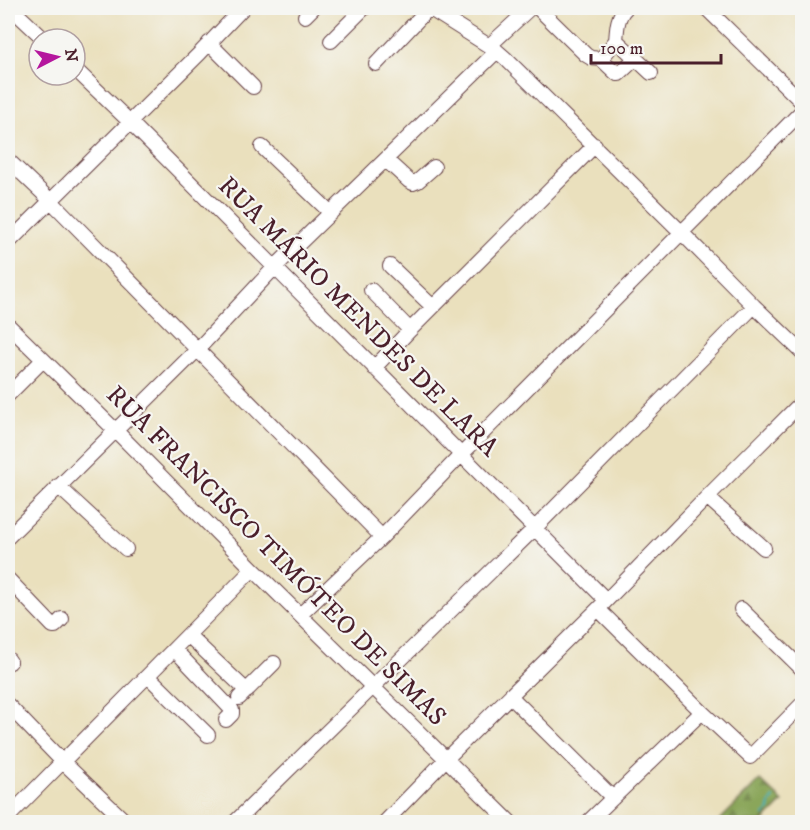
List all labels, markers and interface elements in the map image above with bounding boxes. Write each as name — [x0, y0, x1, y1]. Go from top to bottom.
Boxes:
north arrow — [27, 27, 87, 87]
scale bar — [591, 27, 722, 65]
text: 100 m — [600, 38, 643, 60]
text: N — [60, 48, 82, 63]
street label: RUA MÁRIO MENDES DE LARA — [211, 169, 506, 464]
street label: RUA FRANCISCO TIMÓTEO DE SIMAS — [99, 378, 454, 733]

